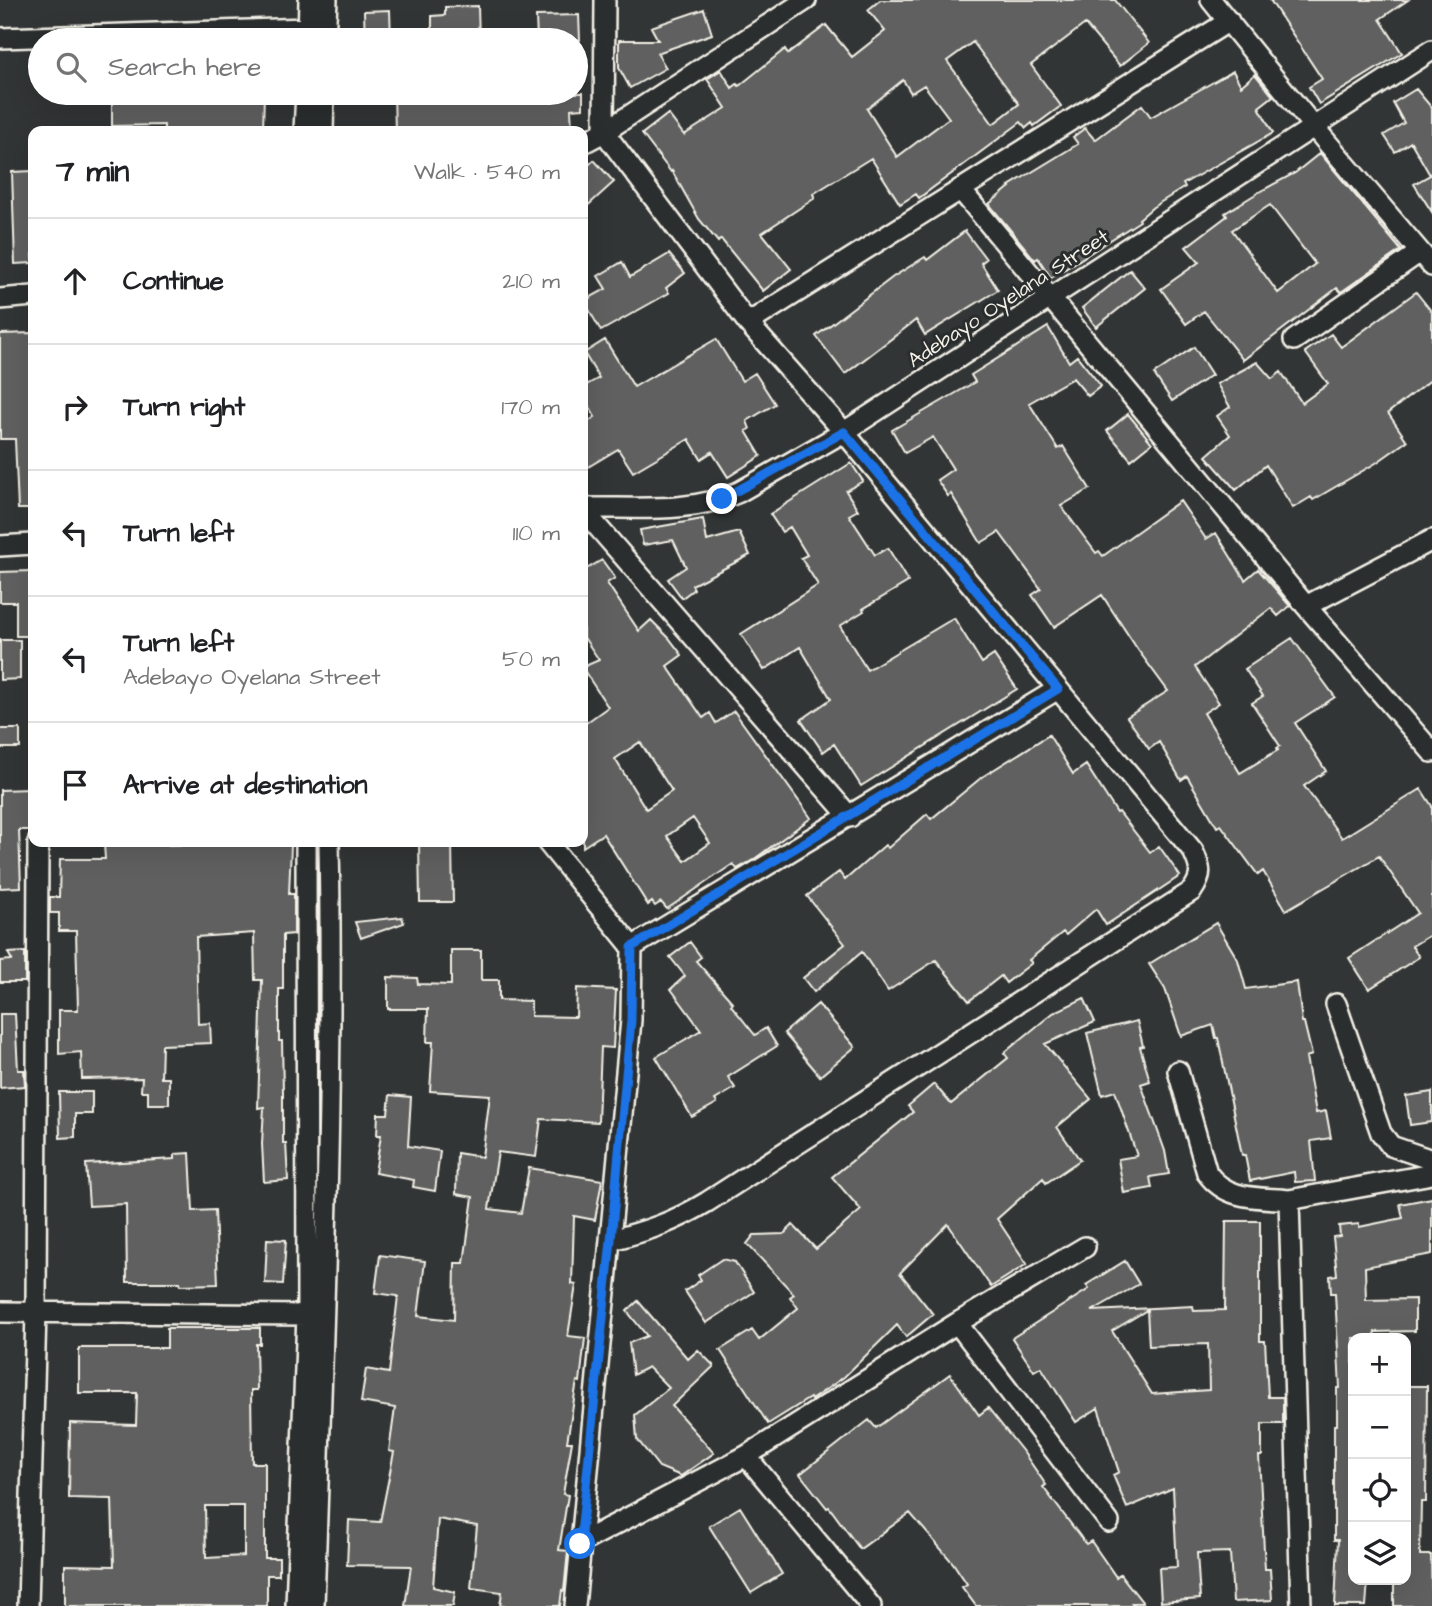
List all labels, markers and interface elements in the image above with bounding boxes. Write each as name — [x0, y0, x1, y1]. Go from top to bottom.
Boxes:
search box — [28, 28, 588, 105]
icon: search — [52, 48, 90, 86]
text: Search here — [108, 49, 261, 85]
text: 7 min — [56, 151, 129, 193]
text: Walk · 540 m — [414, 156, 560, 188]
street label: Adebayo Oyelana Street — [902, 222, 1116, 376]
icon: ahead — [56, 262, 94, 300]
text: Continue — [123, 263, 224, 299]
text: 210 m — [502, 265, 560, 297]
icon: right — [56, 388, 94, 426]
text: Turn right — [123, 389, 245, 425]
text: 170 m — [501, 391, 560, 423]
route end — [706, 483, 737, 514]
icon: left — [56, 514, 94, 552]
text: Turn left — [123, 515, 234, 551]
text: 110 m — [512, 517, 560, 549]
text: Turn left — [123, 625, 234, 661]
icon: left — [56, 640, 94, 678]
text: 50 m — [502, 643, 560, 675]
text: Adebayo Oyelana Street — [123, 661, 381, 693]
icon: arrive — [56, 766, 94, 804]
text: Arrive at destination — [123, 767, 368, 803]
map controls — [1348, 1333, 1411, 1585]
button: + — [1348, 1333, 1411, 1396]
button: − — [1348, 1396, 1411, 1459]
button: locate — [1348, 1459, 1411, 1522]
button: layers — [1348, 1522, 1411, 1585]
route start — [564, 1528, 595, 1559]

